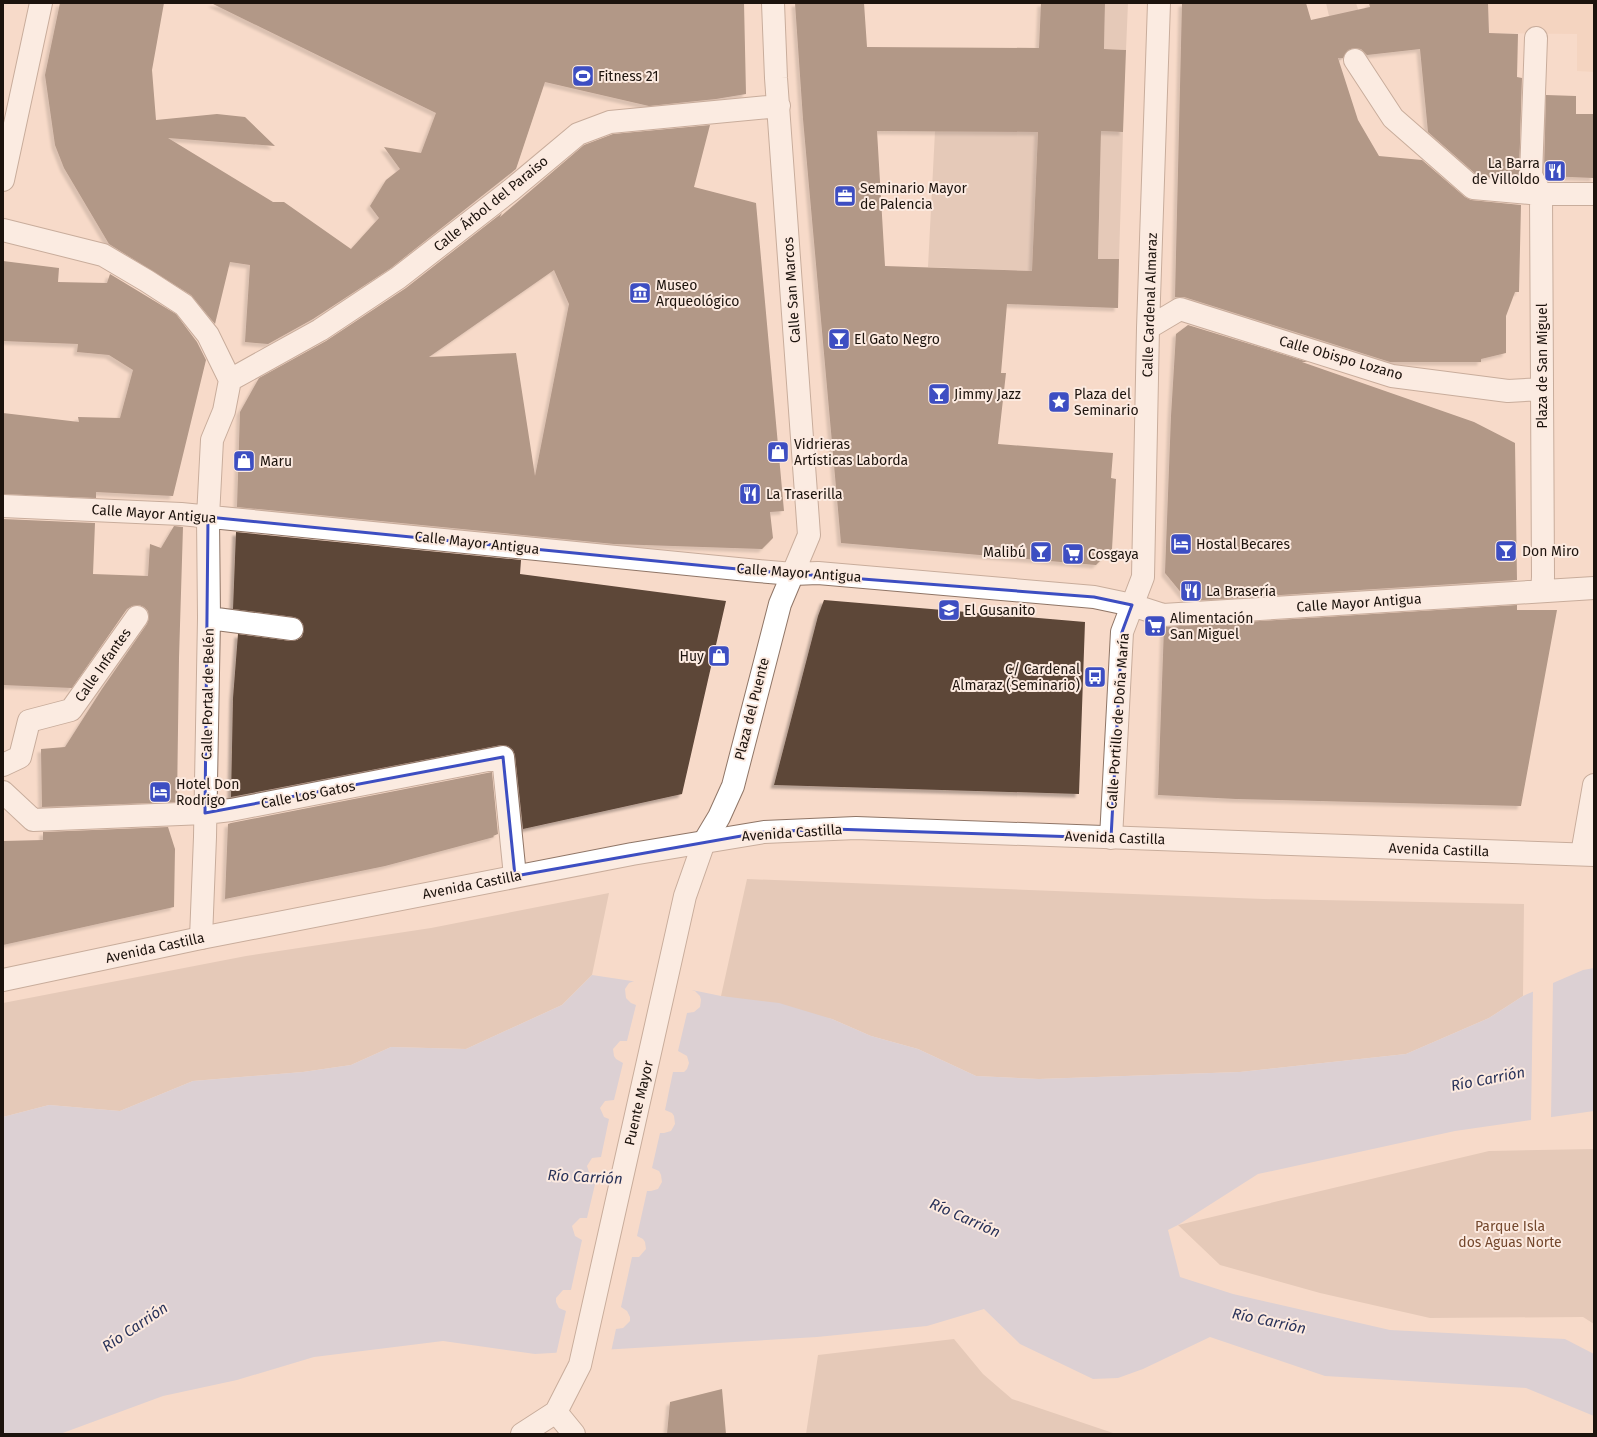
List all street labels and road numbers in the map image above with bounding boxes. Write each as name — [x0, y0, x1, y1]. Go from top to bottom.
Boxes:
street label: Calle Árbol del Paraiso — [430, 152, 552, 255]
street label: Calle Cardenal Almaraz — [1139, 232, 1161, 378]
street label: Calle San Marcos — [780, 236, 804, 344]
street label: Plaza de San Miguel — [1534, 303, 1551, 429]
street label: Calle Obispo Lozano — [1277, 332, 1405, 384]
street label: Calle Mayor Antigua — [91, 501, 217, 527]
street label: Calle Mayor Antigua — [414, 528, 540, 558]
street label: Calle Mayor Antigua — [736, 560, 862, 586]
street label: Calle Mayor Antigua — [1296, 590, 1422, 616]
street label: Calle Infantes — [71, 624, 135, 705]
street label: Calle Portal de Belén — [198, 628, 218, 760]
street label: Calle Portillo de Doña María — [1103, 632, 1133, 810]
street label: Plaza del Puente — [731, 656, 773, 762]
street label: Calle Los Gatos — [259, 777, 357, 812]
street label: Avenida Castilla — [741, 821, 843, 845]
street label: Avenida Castilla — [1064, 828, 1166, 848]
street label: Avenida Castilla — [1388, 840, 1490, 860]
street label: Avenida Castilla — [421, 867, 523, 903]
street label: Avenida Castilla — [104, 929, 206, 967]
street label: Puente Mayor — [621, 1058, 657, 1147]

